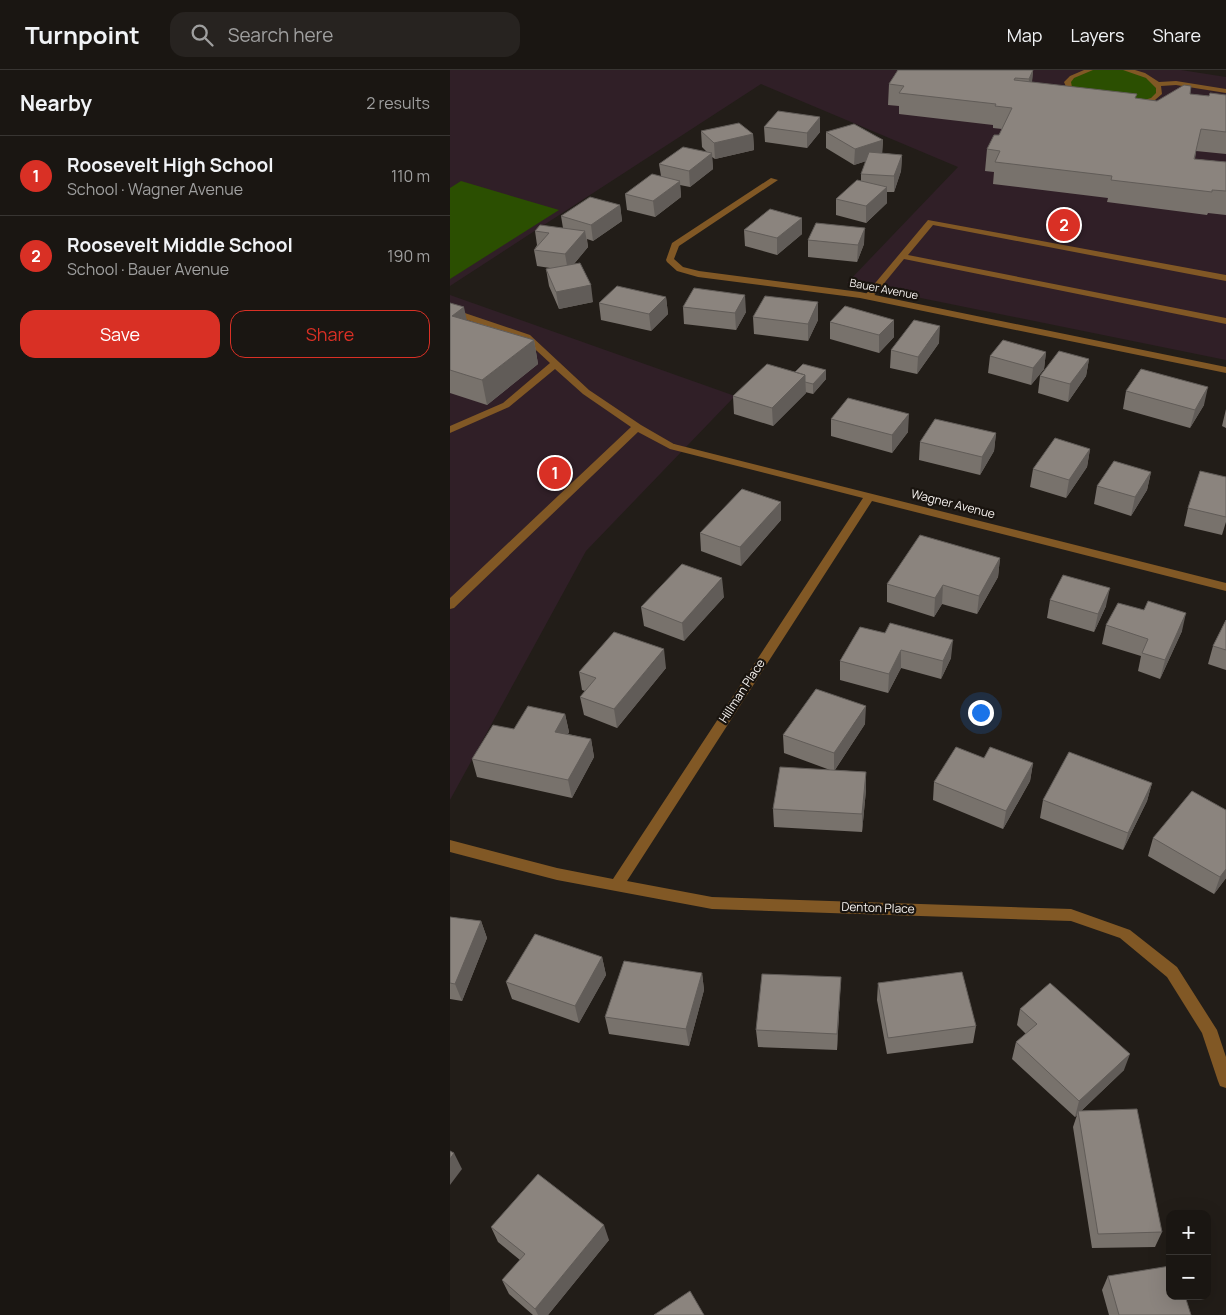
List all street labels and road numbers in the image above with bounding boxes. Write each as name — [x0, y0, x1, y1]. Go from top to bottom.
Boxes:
street label: Bauer Avenue — [848, 275, 920, 303]
street label: Wagner Avenue — [909, 485, 997, 522]
street label: Hillman Place — [715, 655, 769, 726]
street label: Denton Place — [841, 898, 915, 917]

